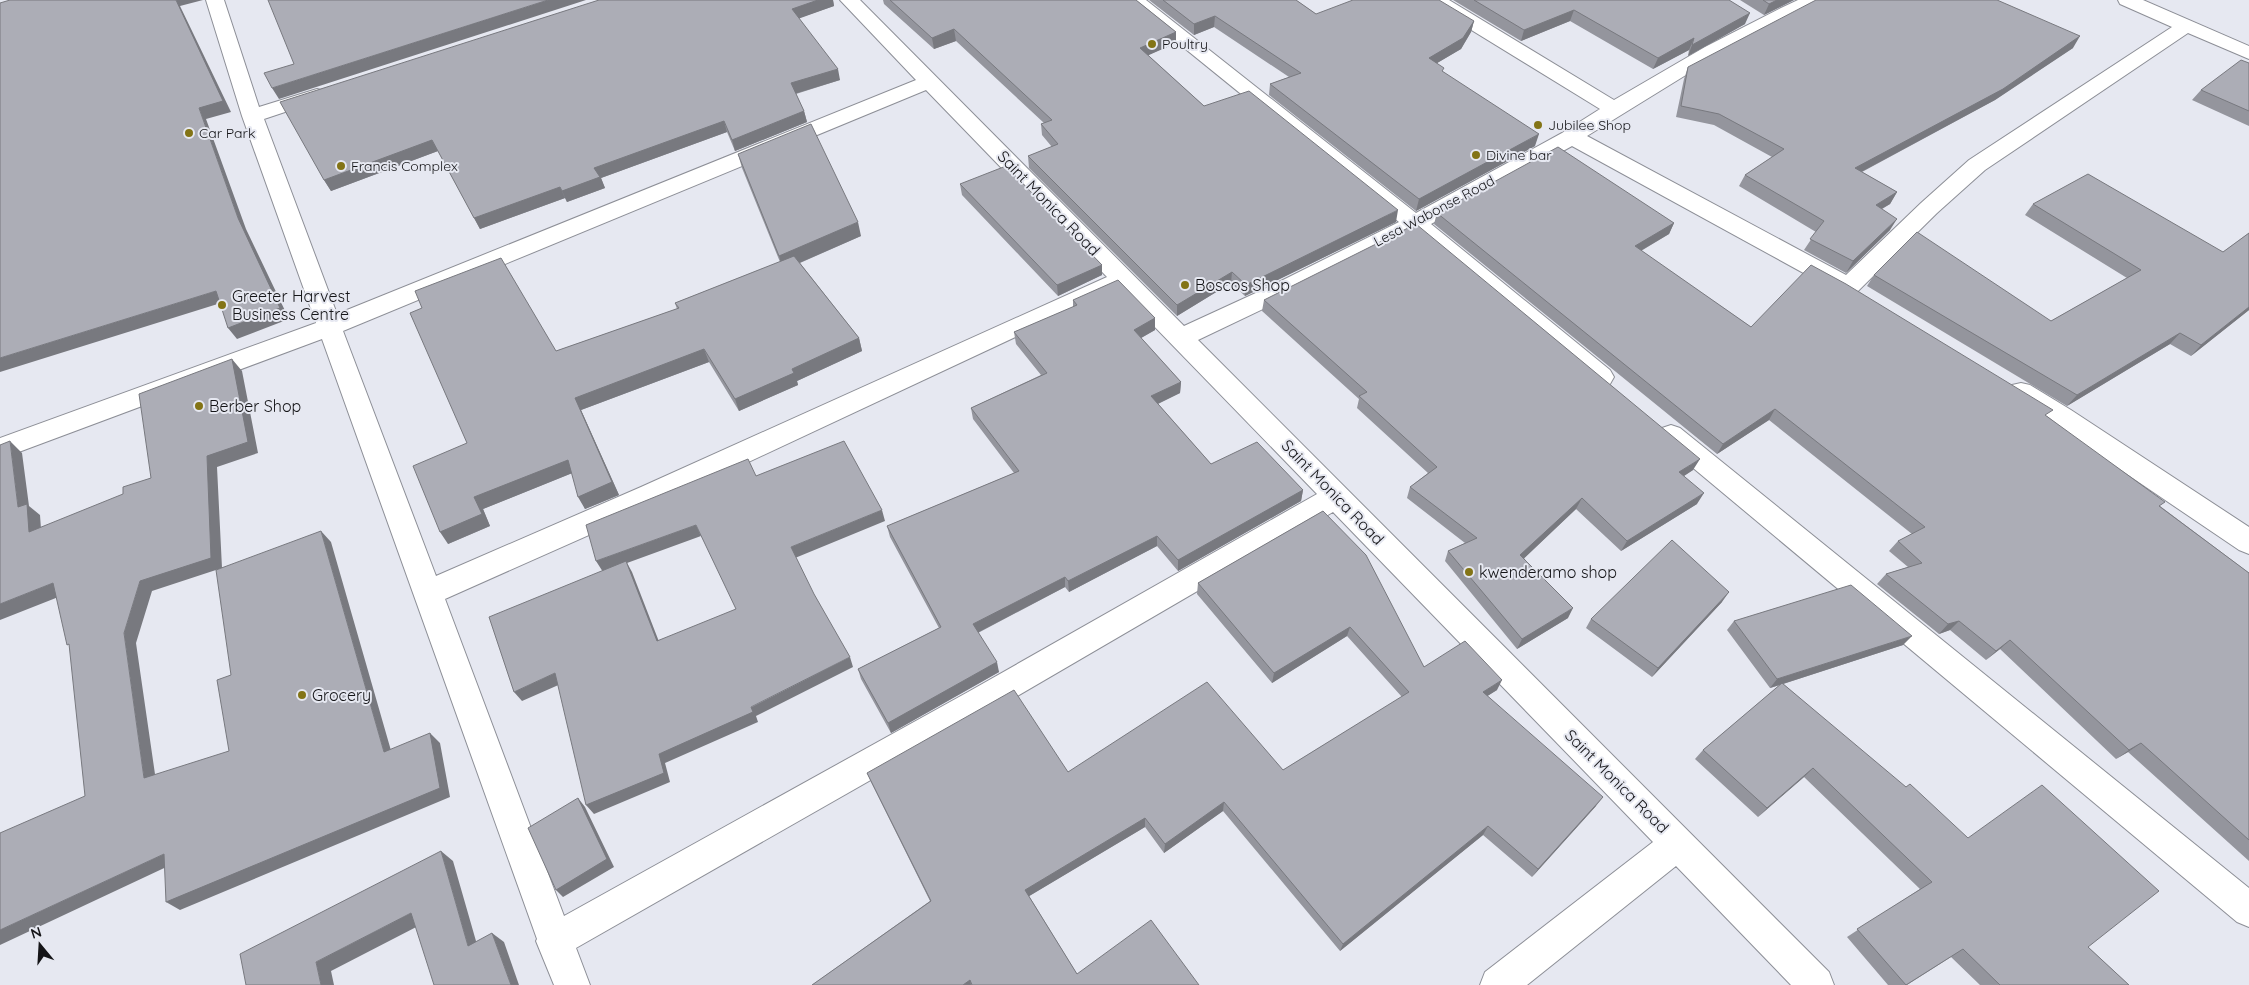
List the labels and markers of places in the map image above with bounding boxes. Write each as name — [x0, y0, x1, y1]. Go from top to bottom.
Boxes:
place label: Poultry — [1162, 35, 1208, 53]
marker: Poultry — [1146, 38, 1158, 50]
place label: Jubilee Shop — [1548, 116, 1631, 134]
marker: Jubilee Shop — [1532, 119, 1544, 131]
place label: Car Park — [199, 124, 255, 142]
marker: Car Park — [183, 127, 195, 139]
place label: Divine bar — [1486, 146, 1552, 164]
marker: Divine bar — [1470, 149, 1482, 161]
place label: Francis Complex — [351, 157, 458, 175]
marker: Francis Complex — [335, 160, 347, 172]
place label: Boscos Shop — [1195, 275, 1290, 295]
marker: Boscos Shop — [1179, 279, 1191, 291]
place label: Greeter Harvest Business Centre — [232, 286, 350, 324]
marker: Greeter Harvest Business Centre — [216, 299, 228, 311]
place label: Berber Shop — [209, 396, 301, 416]
marker: Berber Shop — [193, 400, 205, 412]
place label: kwenderamo shop — [1479, 562, 1617, 582]
marker: kwenderamo shop — [1463, 566, 1475, 578]
place label: Grocery — [312, 685, 371, 705]
marker: Grocery — [296, 689, 308, 701]

